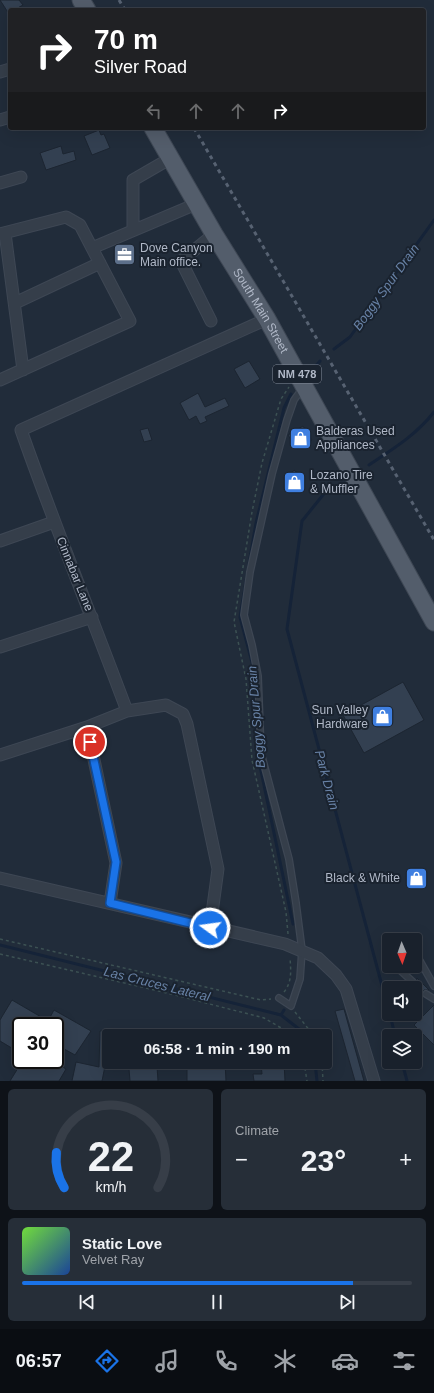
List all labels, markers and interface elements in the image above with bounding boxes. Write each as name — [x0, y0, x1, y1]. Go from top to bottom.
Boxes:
icon: right — [28, 24, 80, 76]
text: 70 m — [94, 24, 158, 55]
text: Silver Road — [94, 57, 187, 77]
icon: left — [143, 100, 165, 122]
icon: ahead — [185, 100, 207, 122]
icon: ahead — [227, 100, 249, 122]
icon: right — [269, 100, 291, 122]
place label: Dove Canyon Main office. — [140, 241, 213, 269]
water label: Boggy Spur Drain — [350, 241, 422, 333]
office icon: Dove Canyon Main office. — [111, 242, 137, 268]
street label: South Main Street — [230, 266, 292, 356]
road number: NM 478 — [273, 365, 321, 383]
place label: Balderas Used Appliances — [316, 424, 395, 452]
shop icon: Balderas Used Appliances — [287, 425, 313, 451]
place label: Lozano Tire & Muffler — [310, 468, 373, 496]
shop icon: Lozano Tire & Muffler — [281, 469, 307, 495]
street label: Cinnabar Lane — [54, 535, 96, 613]
water label: Boggy Spur Drain — [244, 665, 268, 769]
place label: Sun Valley Hardware — [312, 703, 368, 731]
shop icon: Sun Valley Hardware — [370, 704, 396, 730]
pin — [73, 725, 107, 759]
icon: arrive — [79, 731, 101, 753]
water label: Park Drain — [312, 748, 342, 812]
shop icon: Black & White — [403, 865, 429, 891]
place label: Black & White — [325, 871, 400, 885]
position arrow — [189, 907, 231, 949]
north arrow — [382, 933, 422, 973]
map controls — [382, 933, 422, 1069]
water label: Las Cruces Lateral — [102, 964, 213, 1005]
button: sound — [382, 981, 422, 1021]
speed limit sign: 30 — [12, 1017, 64, 1069]
button: layers — [382, 1029, 422, 1069]
text: 06:58 · 1 min · 190 m — [144, 1040, 290, 1057]
text: Climate — [235, 1123, 279, 1138]
text: 22 — [87, 1132, 134, 1179]
text: 23° — [301, 1144, 346, 1177]
text: − — [235, 1147, 248, 1172]
text: + — [399, 1147, 412, 1172]
text: km/h — [95, 1178, 126, 1194]
text: Static Love — [82, 1235, 162, 1252]
text: Velvet Ray — [82, 1252, 144, 1267]
icon: previous — [76, 1291, 98, 1313]
icon: pause — [206, 1291, 228, 1313]
icon: next — [336, 1291, 358, 1313]
icon: directions — [93, 1347, 121, 1375]
icon: music — [153, 1347, 181, 1375]
icon: phone — [212, 1347, 240, 1375]
icon: climate — [271, 1347, 299, 1375]
icon: car — [331, 1347, 359, 1375]
icon: filters — [390, 1347, 418, 1375]
text: 06:57 — [16, 1351, 62, 1371]

